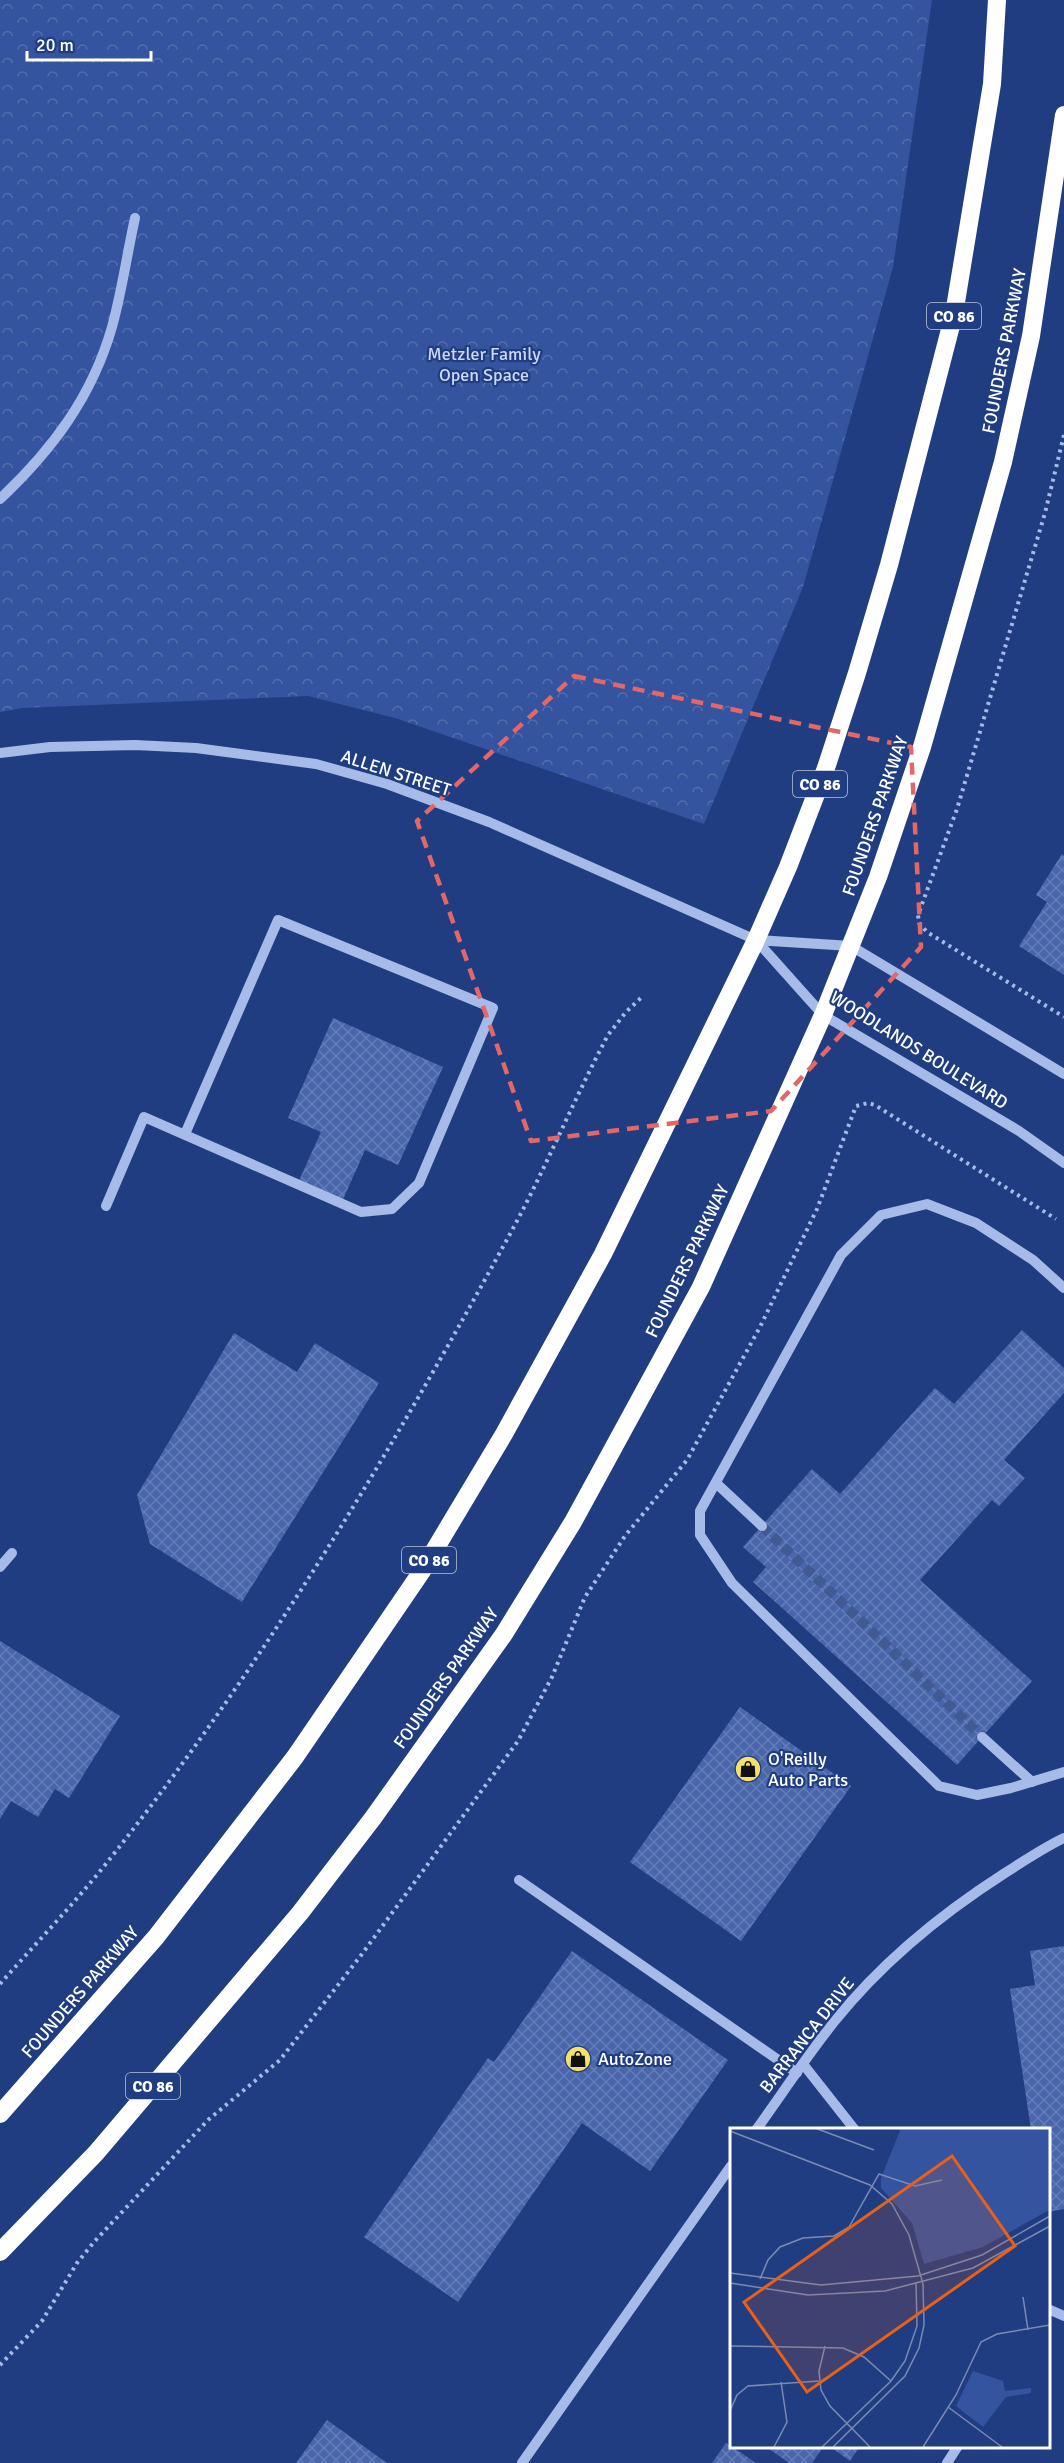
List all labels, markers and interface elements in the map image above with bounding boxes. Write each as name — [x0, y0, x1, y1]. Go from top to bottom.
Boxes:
scale bar — [27, 24, 152, 62]
text: 20 m — [36, 34, 74, 56]
street label: FOUNDERS PARKWAY — [977, 267, 1031, 435]
road number: CO 86 — [927, 303, 981, 329]
park label: Metzler Family Open Space — [427, 343, 541, 386]
street label: FOUNDERS PARKWAY — [837, 733, 913, 899]
street label: ALLEN STREET — [338, 745, 454, 801]
road number: CO 86 — [793, 771, 847, 797]
street label: WOODLANDS BOULEVARD — [826, 986, 1012, 1114]
street label: FOUNDERS PARKWAY — [640, 1181, 734, 1341]
road number: CO 86 — [402, 1547, 456, 1573]
street label: FOUNDERS PARKWAY — [389, 1603, 503, 1753]
place label: O'Reilly Auto Parts — [768, 1748, 848, 1791]
shop icon: O'Reilly Auto Parts — [733, 1754, 763, 1784]
street label: FOUNDERS PARKWAY — [17, 1922, 143, 2062]
street label: BARRANCA DRIVE — [755, 1973, 859, 2097]
shop icon: AutoZone — [563, 2044, 593, 2074]
place label: AutoZone — [598, 2048, 672, 2070]
road number: CO 86 — [126, 2073, 180, 2099]
inset map — [730, 2128, 1049, 2448]

